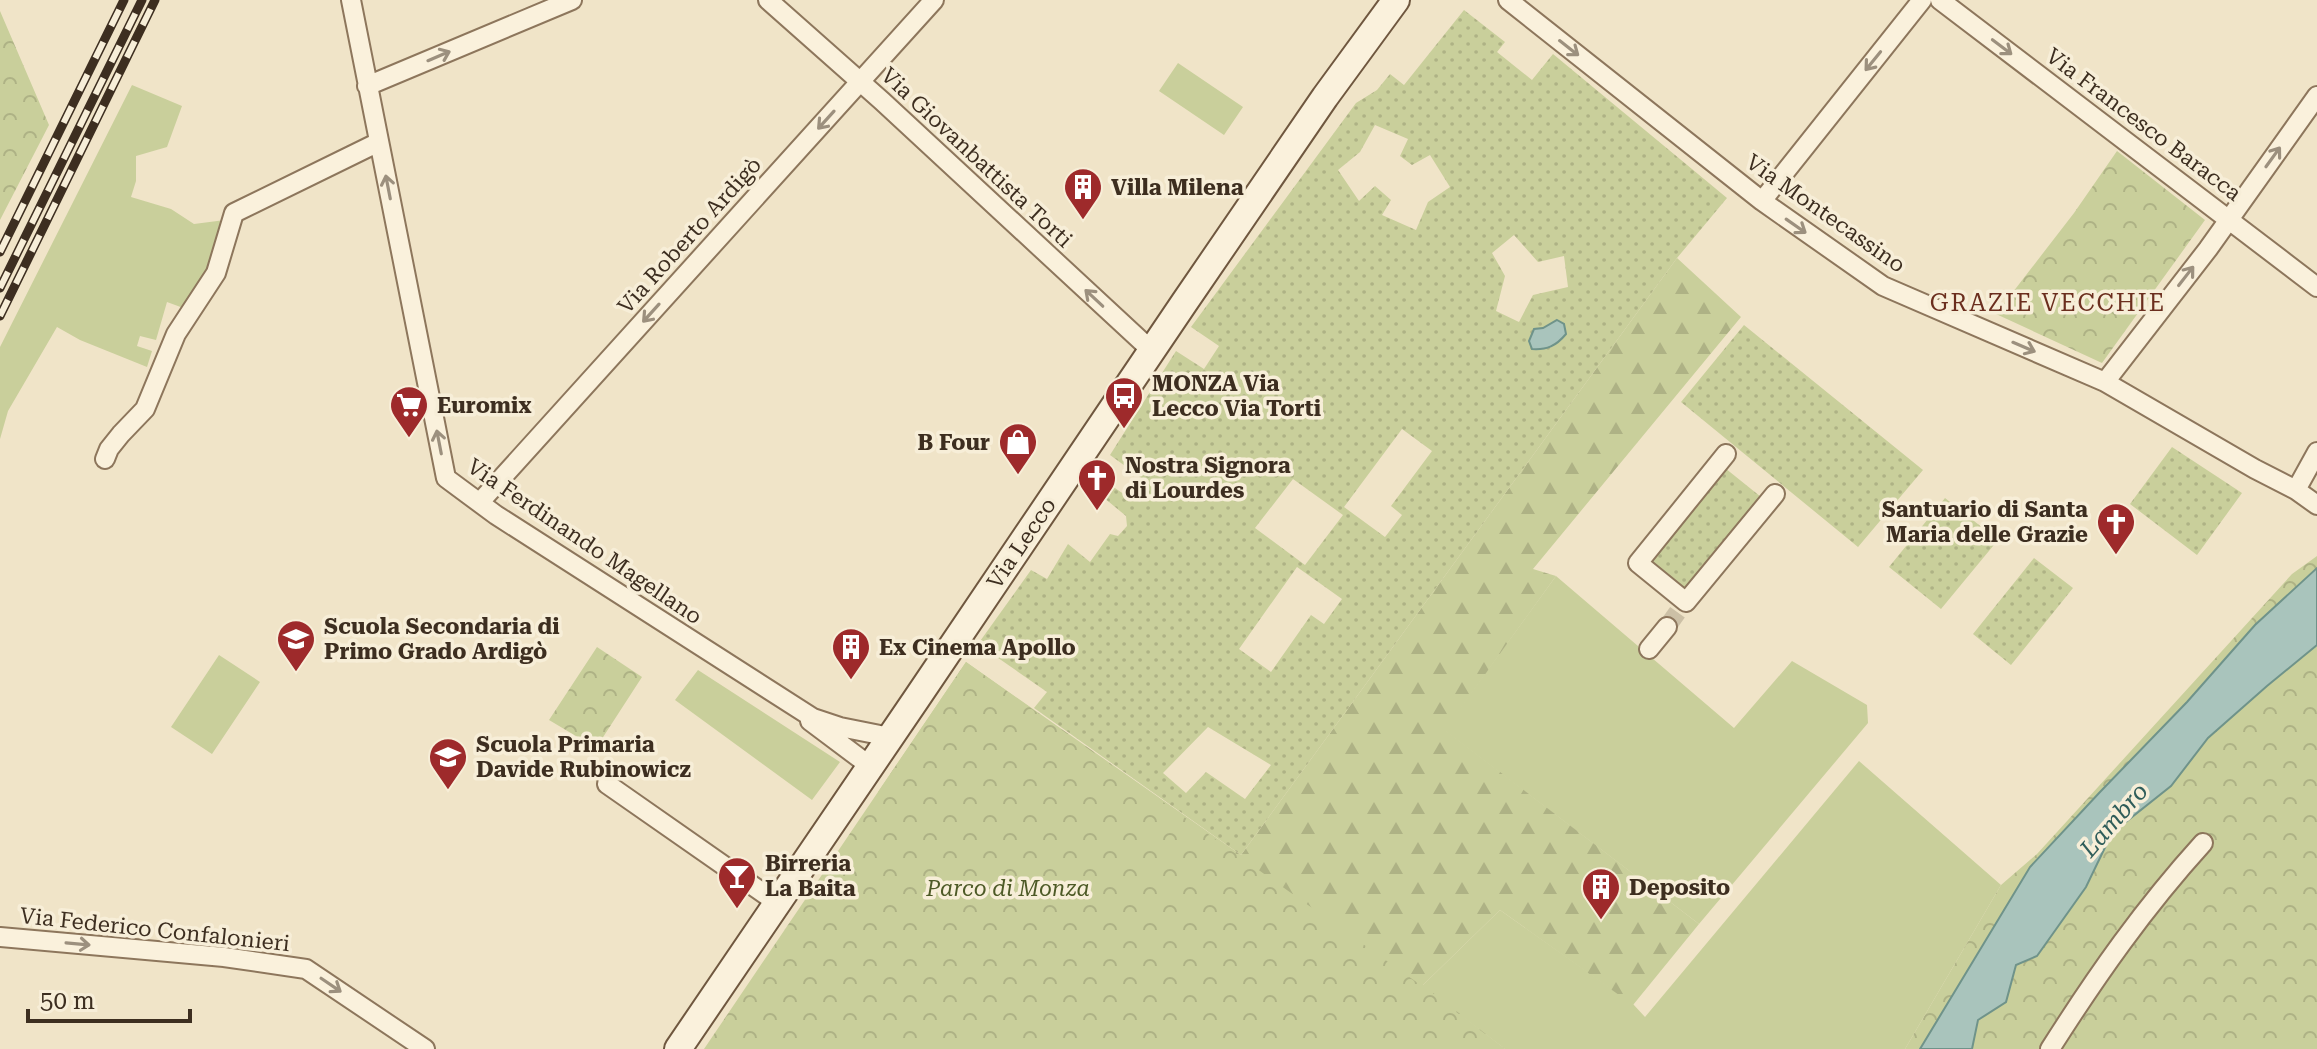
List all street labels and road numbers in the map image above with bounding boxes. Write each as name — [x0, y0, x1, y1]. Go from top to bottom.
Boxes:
street label: Via Francesco Baracca — [2041, 43, 2246, 206]
street label: Via Giovanbattista Torti — [876, 62, 1077, 252]
street label: Via Montecassino — [1741, 149, 1910, 278]
street label: Via Roberto Ardigò — [613, 152, 766, 319]
street label: Via Ferdinando Magellano — [463, 454, 707, 629]
street label: Via Lecco — [982, 493, 1061, 593]
street label: Via Federico Confalonieri — [19, 903, 291, 956]

